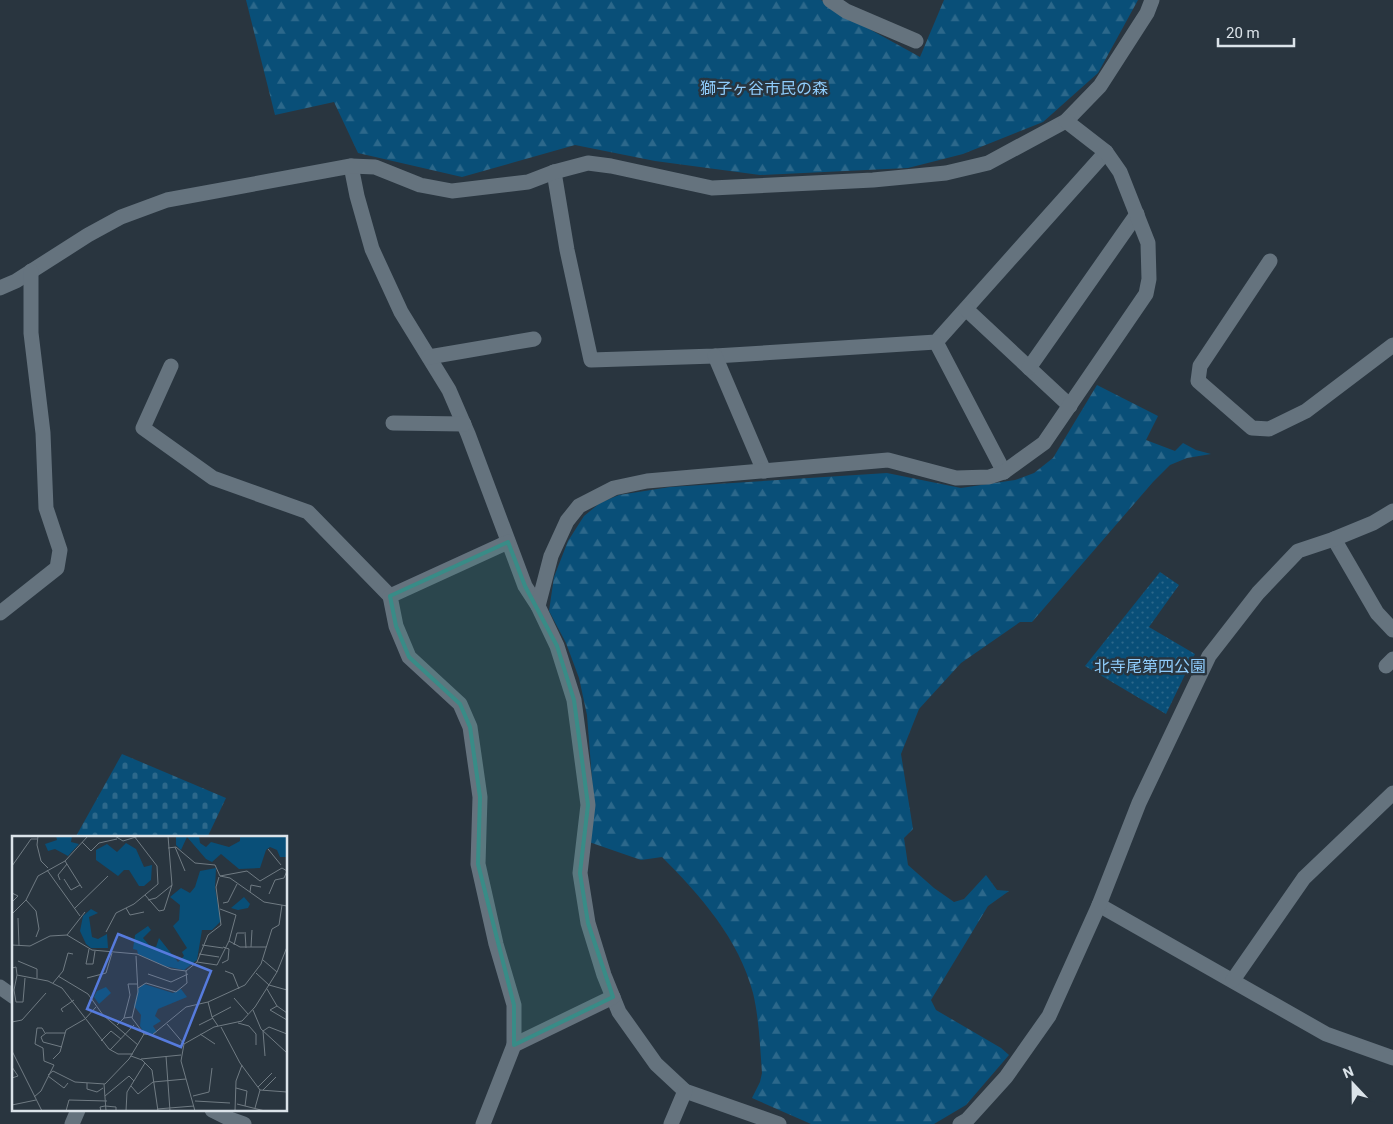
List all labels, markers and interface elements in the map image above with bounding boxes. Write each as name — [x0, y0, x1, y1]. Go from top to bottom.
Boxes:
scale bar — [1218, 15, 1294, 47]
text: 20 m — [1226, 24, 1260, 42]
park label: 獅子ヶ谷市民の森 — [700, 79, 828, 98]
park label: 北寺尾第四公園 — [1094, 657, 1206, 676]
inset map — [12, 836, 288, 1112]
north arrow — [1328, 1059, 1378, 1109]
text: N — [1341, 1063, 1356, 1081]

